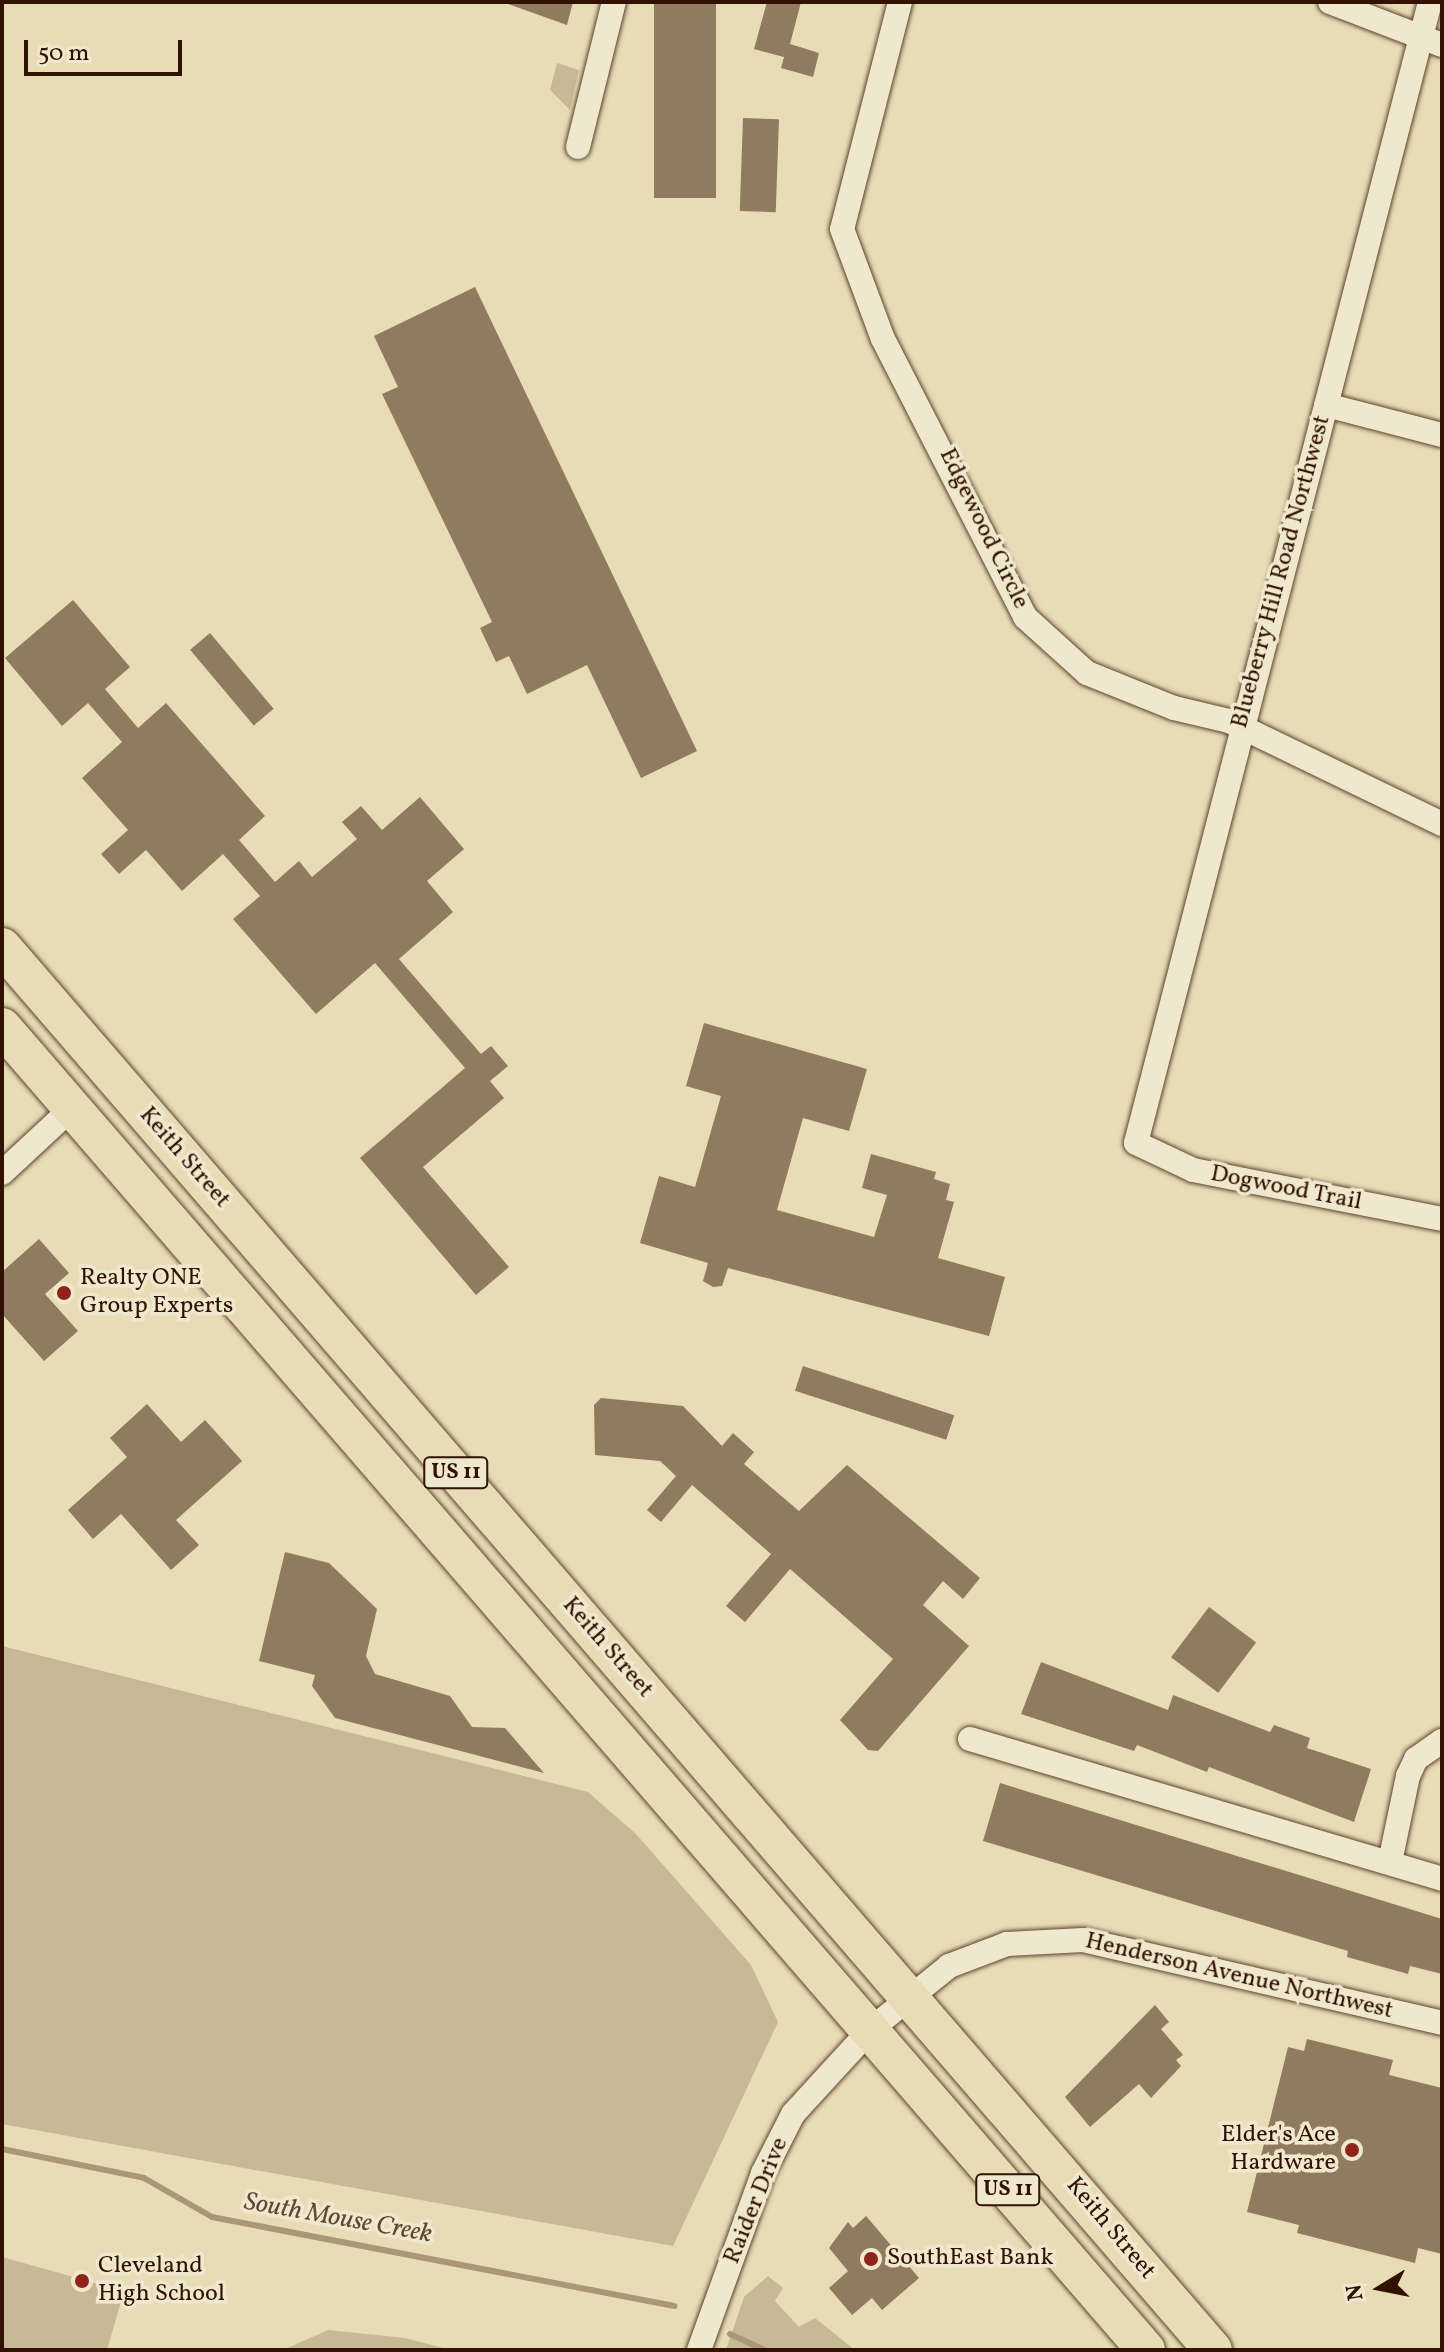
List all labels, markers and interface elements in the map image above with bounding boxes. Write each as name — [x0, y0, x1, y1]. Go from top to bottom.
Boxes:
scale bar — [28, 24, 186, 74]
text: 50 m — [38, 37, 90, 71]
street label: Blueberry Hill Road Northwest — [1226, 412, 1338, 732]
street label: Edgewood Circle — [932, 444, 1034, 614]
street label: Keith Street — [132, 1102, 236, 1214]
street label: Dogwood Trail — [1208, 1160, 1364, 1218]
place label: Realty ONE Group Experts — [80, 1265, 233, 1321]
marker: Realty ONE Group Experts — [55, 1284, 73, 1302]
road number: US 11 — [422, 1455, 490, 1491]
street label: Keith Street — [555, 1592, 659, 1704]
street label: Henderson Avenue Northwest — [1082, 1928, 1396, 2026]
place label: Elder's Ace Hardware — [1221, 2122, 1336, 2178]
street label: Raider Drive — [719, 2133, 795, 2269]
marker: Elder's Ace Hardware — [1343, 2141, 1361, 2159]
road number: US 11 — [974, 2172, 1042, 2208]
street label: Keith Street — [1059, 2172, 1161, 2286]
water label: South Mouse Creek — [242, 2187, 434, 2251]
place label: SouthEast Bank — [887, 2245, 1053, 2273]
north arrow — [1340, 2248, 1420, 2328]
marker: SouthEast Bank — [862, 2250, 880, 2268]
place label: Cleveland High School — [98, 2253, 225, 2309]
marker: Cleveland High School — [73, 2272, 91, 2290]
text: N — [1339, 2282, 1373, 2303]

